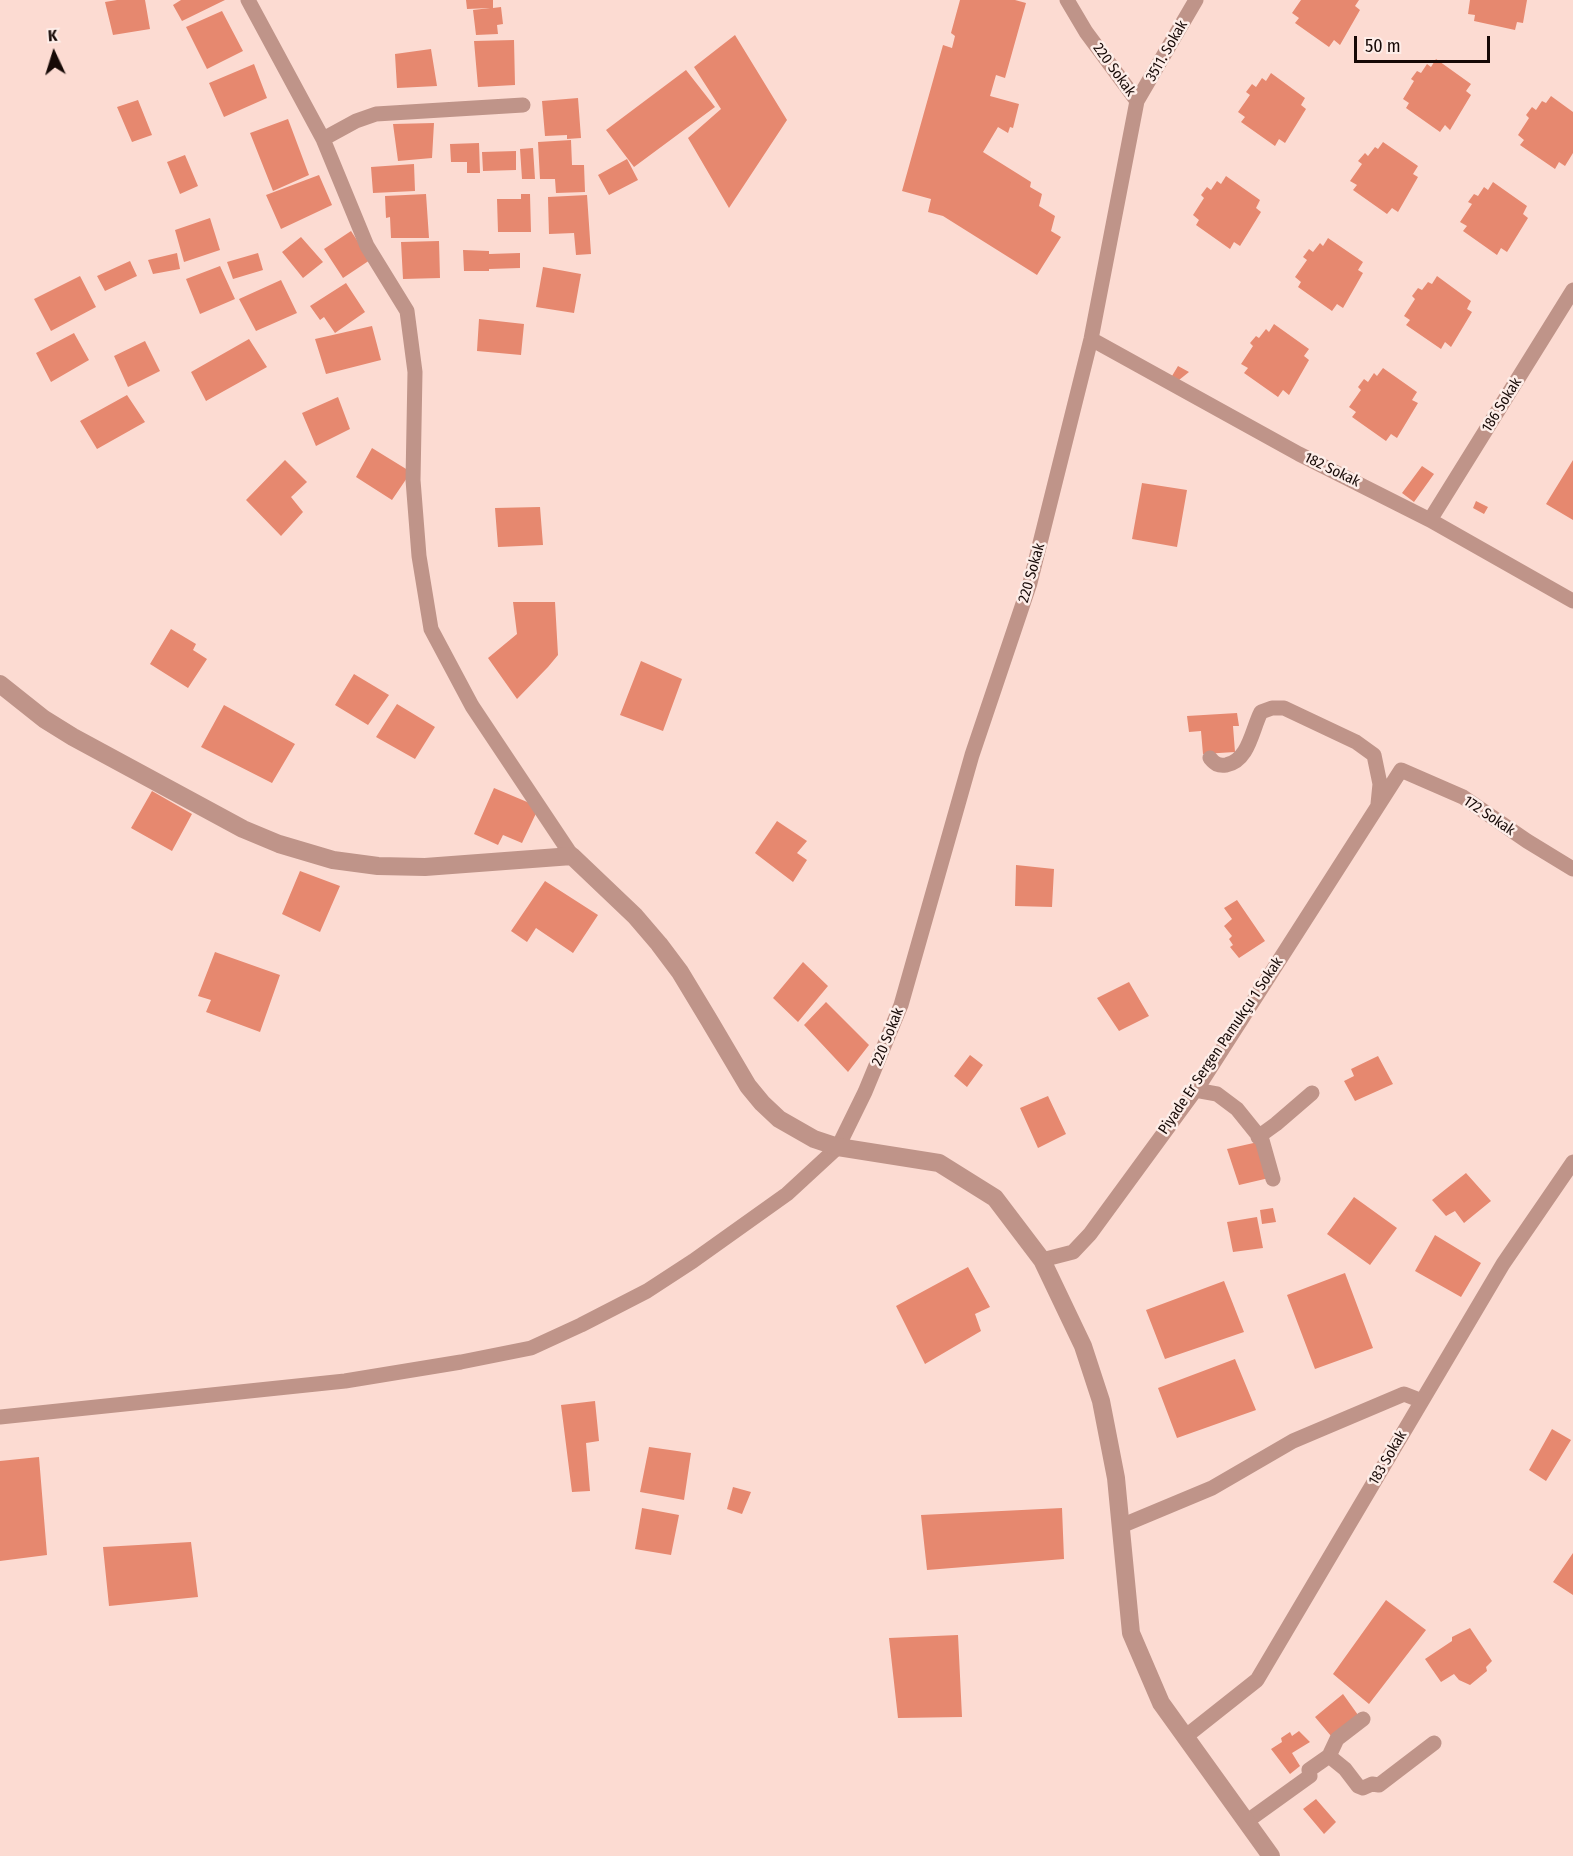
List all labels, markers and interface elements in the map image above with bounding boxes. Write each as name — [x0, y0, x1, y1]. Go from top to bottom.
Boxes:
street label: 3511. Sokak — [1142, 17, 1192, 85]
north arrow — [24, 24, 84, 84]
scale bar — [1357, 24, 1494, 62]
text: K — [47, 26, 58, 45]
text: 50 m — [1365, 35, 1401, 57]
street label: 220 Sokak — [1089, 40, 1139, 100]
street label: 186 Sokak — [1478, 374, 1526, 436]
street label: 182 Sokak — [1301, 449, 1363, 491]
street label: 220 Sokak — [1015, 541, 1049, 605]
street label: 172 Sokak — [1460, 792, 1518, 840]
street label: Piyade Er Sergen Pamukçu 1 Sokak — [1155, 954, 1287, 1138]
street label: 220 Sokak — [868, 1005, 908, 1069]
street label: 183 Sokak — [1365, 1427, 1411, 1489]

